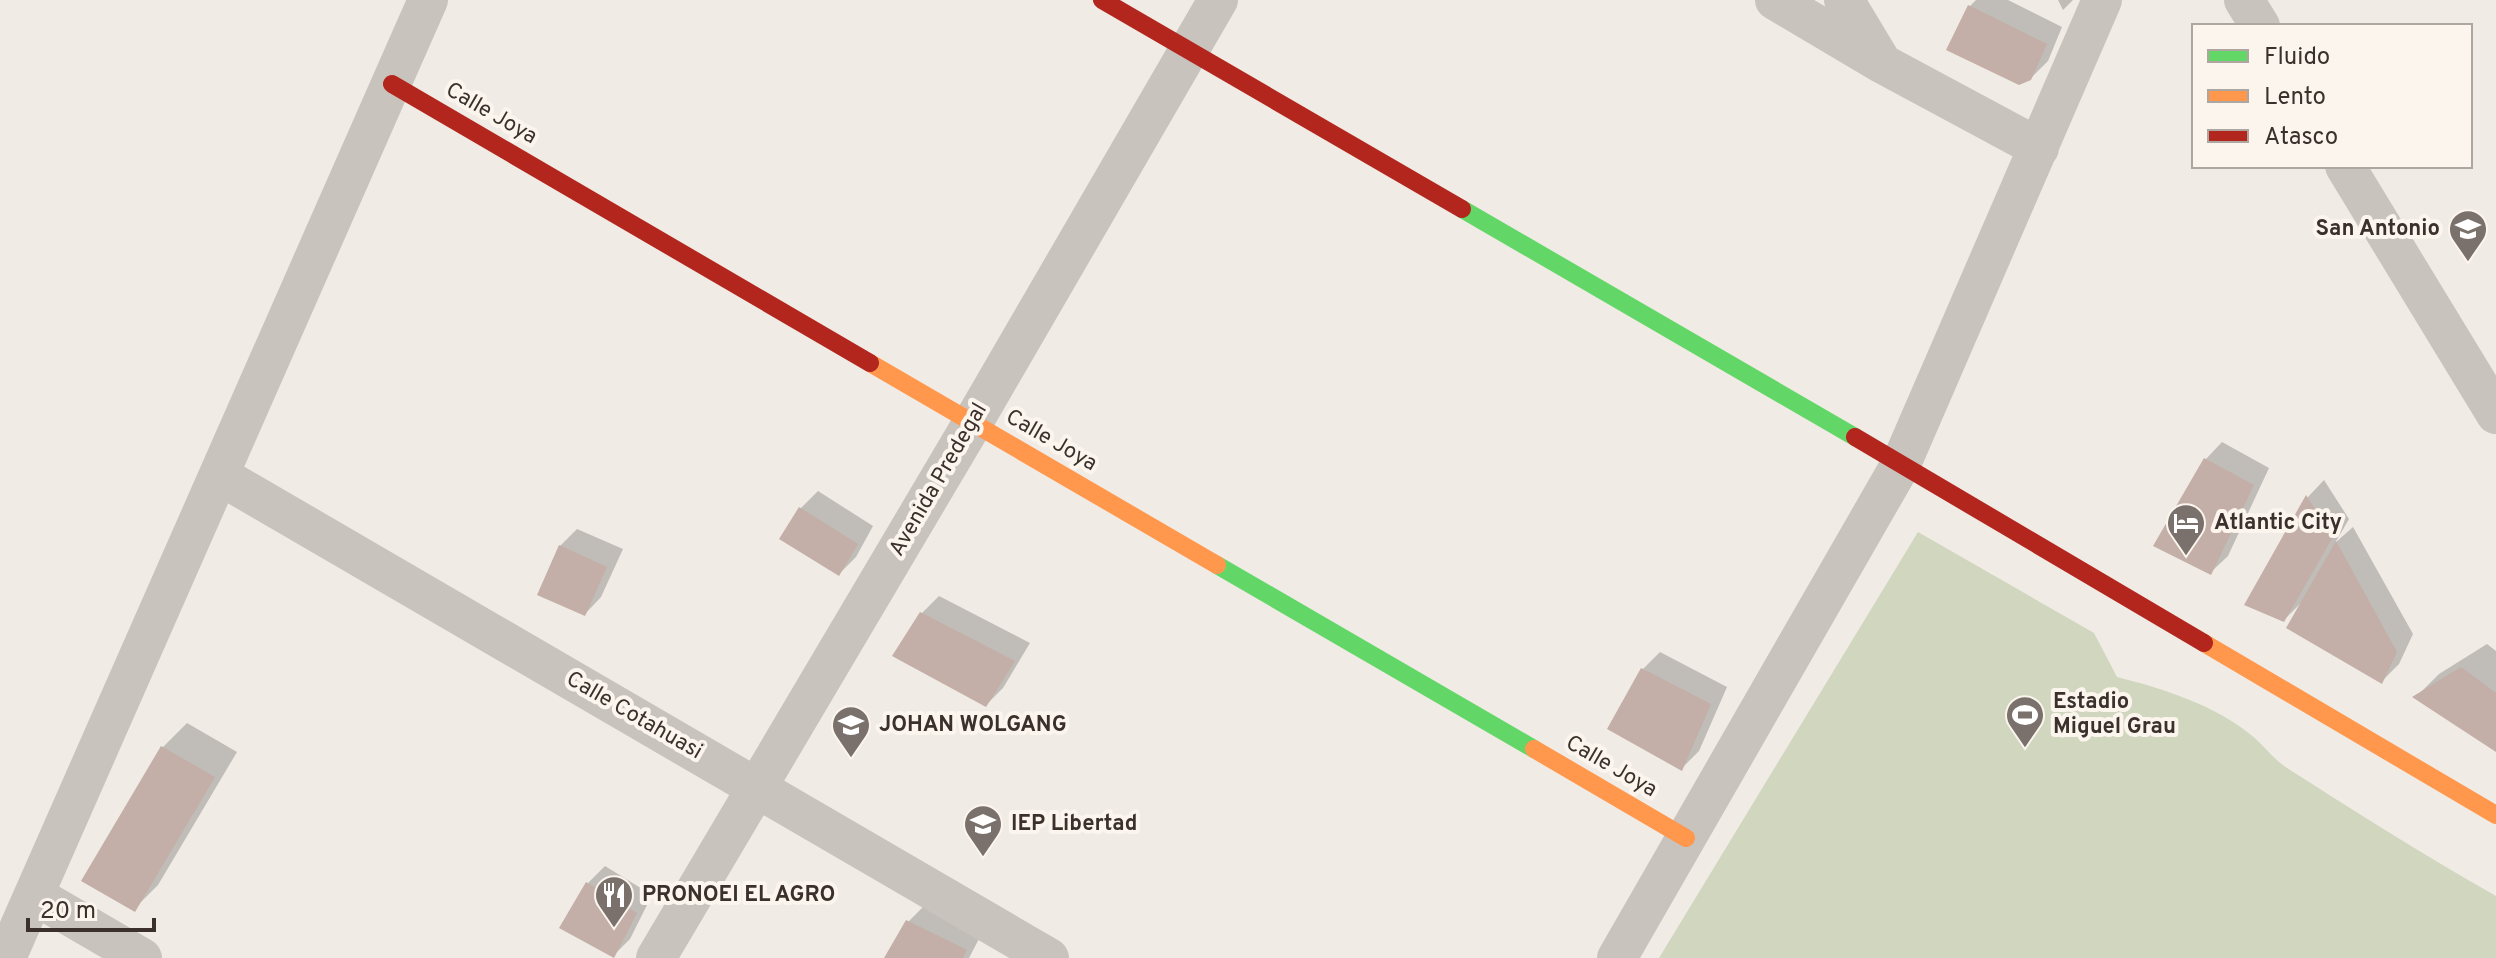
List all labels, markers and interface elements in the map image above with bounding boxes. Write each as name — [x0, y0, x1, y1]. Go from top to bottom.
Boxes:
legend — [2192, 24, 2472, 168]
text: Fluido — [2264, 43, 2330, 73]
street label: Calle Joya — [440, 77, 542, 151]
text: Lento — [2264, 83, 2326, 113]
text: Atasco — [2264, 123, 2338, 153]
school or university icon: San Antonio — [2447, 208, 2489, 263]
place label: San Antonio — [2316, 216, 2440, 243]
street label: Avenida Predegal — [884, 398, 994, 562]
street label: Calle Joya — [1000, 404, 1102, 478]
hotel icon: Atlantic City — [2165, 502, 2207, 557]
place label: Atlantic City — [2214, 510, 2342, 537]
street label: Calle Cotahuasi — [561, 666, 707, 766]
place label: Estadio Miguel Grau — [2053, 689, 2176, 741]
sports icon: Estadio Miguel Grau — [2004, 694, 2046, 749]
school or university icon: JOHAN WOLGANG — [830, 704, 872, 759]
place label: JOHAN WOLGANG — [879, 712, 1067, 739]
street label: Calle Joya — [1560, 730, 1662, 804]
school or university icon: IEP Libertad — [962, 803, 1004, 858]
place label: IEP Libertad — [1011, 811, 1137, 838]
restaurant icon: PRONOEI EL AGRO — [593, 874, 635, 929]
scale bar — [28, 882, 154, 932]
place label: PRONOEI EL AGRO — [642, 882, 835, 909]
text: 20 m — [40, 897, 96, 927]

